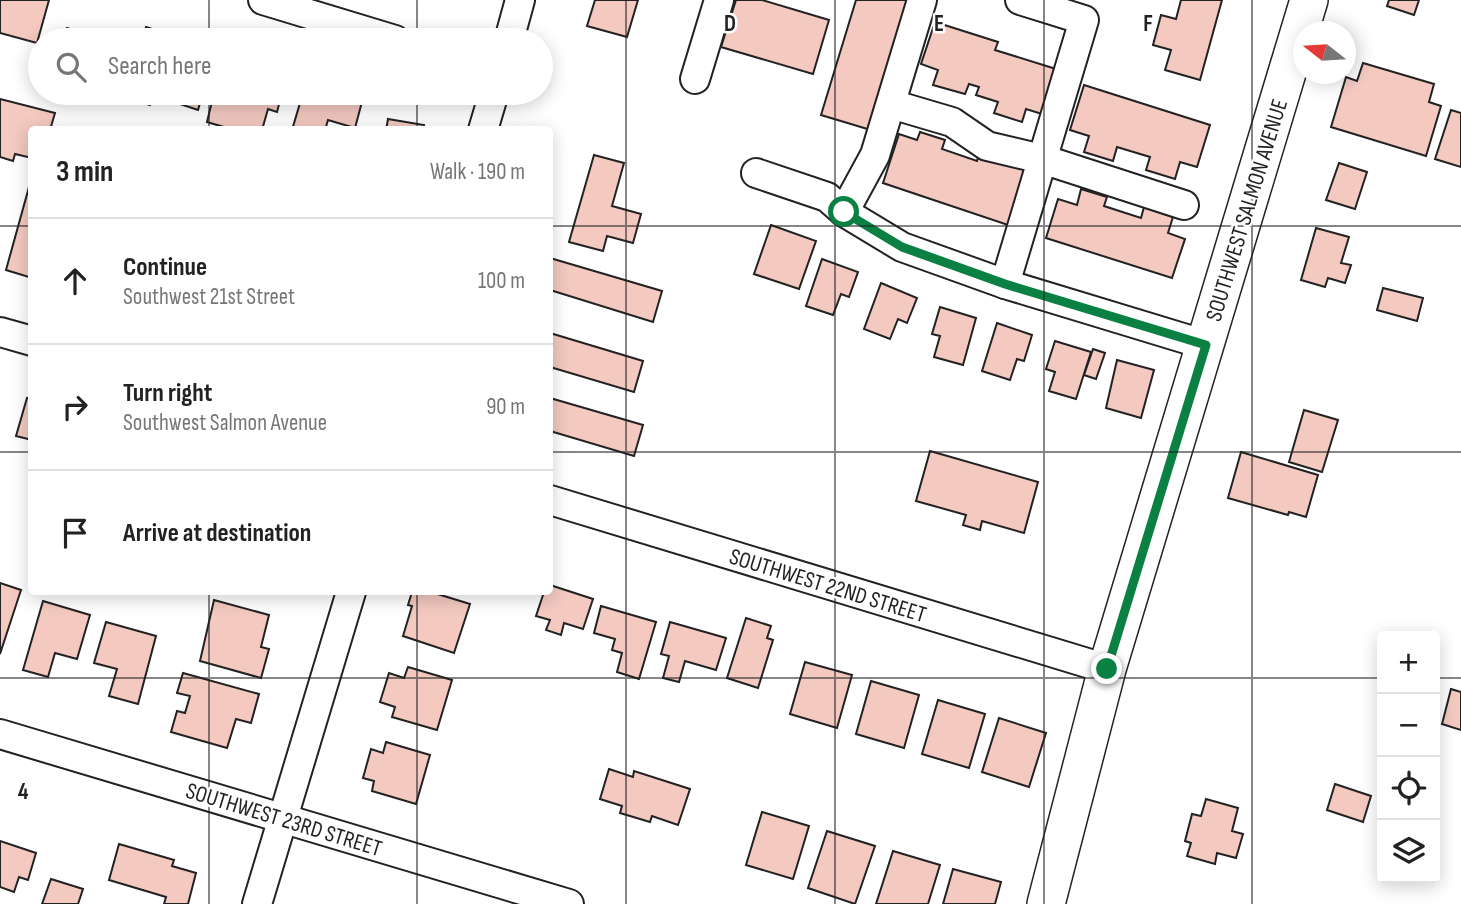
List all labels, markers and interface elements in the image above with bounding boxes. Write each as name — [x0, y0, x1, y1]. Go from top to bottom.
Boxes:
text: D — [724, 10, 736, 38]
text: E — [934, 10, 944, 38]
text: F — [1143, 10, 1153, 38]
north arrow — [1293, 21, 1356, 84]
search box — [28, 28, 553, 105]
icon: search — [52, 48, 90, 86]
text: Search here — [108, 51, 211, 82]
street label: SOUTHWEST SALMON AVENUE — [1200, 96, 1294, 325]
text: 3 min — [56, 154, 113, 190]
text: Walk · 190 m — [430, 158, 525, 186]
route start — [828, 196, 859, 227]
text: Continue — [123, 252, 207, 283]
icon: ahead — [56, 262, 94, 300]
text: 100 m — [478, 267, 525, 295]
text: Southwest 21st Street — [123, 283, 295, 311]
text: Turn right — [123, 378, 212, 409]
icon: right — [56, 388, 94, 426]
text: 90 m — [486, 393, 525, 421]
text: Southwest Salmon Avenue — [123, 409, 327, 437]
icon: arrive — [56, 514, 94, 552]
text: Arrive at destination — [123, 518, 311, 549]
street label: SOUTHWEST 22ND STREET — [726, 543, 929, 629]
map controls — [1377, 631, 1440, 883]
button: + — [1377, 631, 1440, 694]
route end — [1091, 653, 1122, 684]
button: − — [1377, 694, 1440, 757]
button: locate — [1377, 757, 1440, 820]
street label: SOUTHWEST 23RD STREET — [182, 777, 385, 863]
text: 4 — [18, 778, 29, 806]
button: layers — [1377, 820, 1440, 883]

